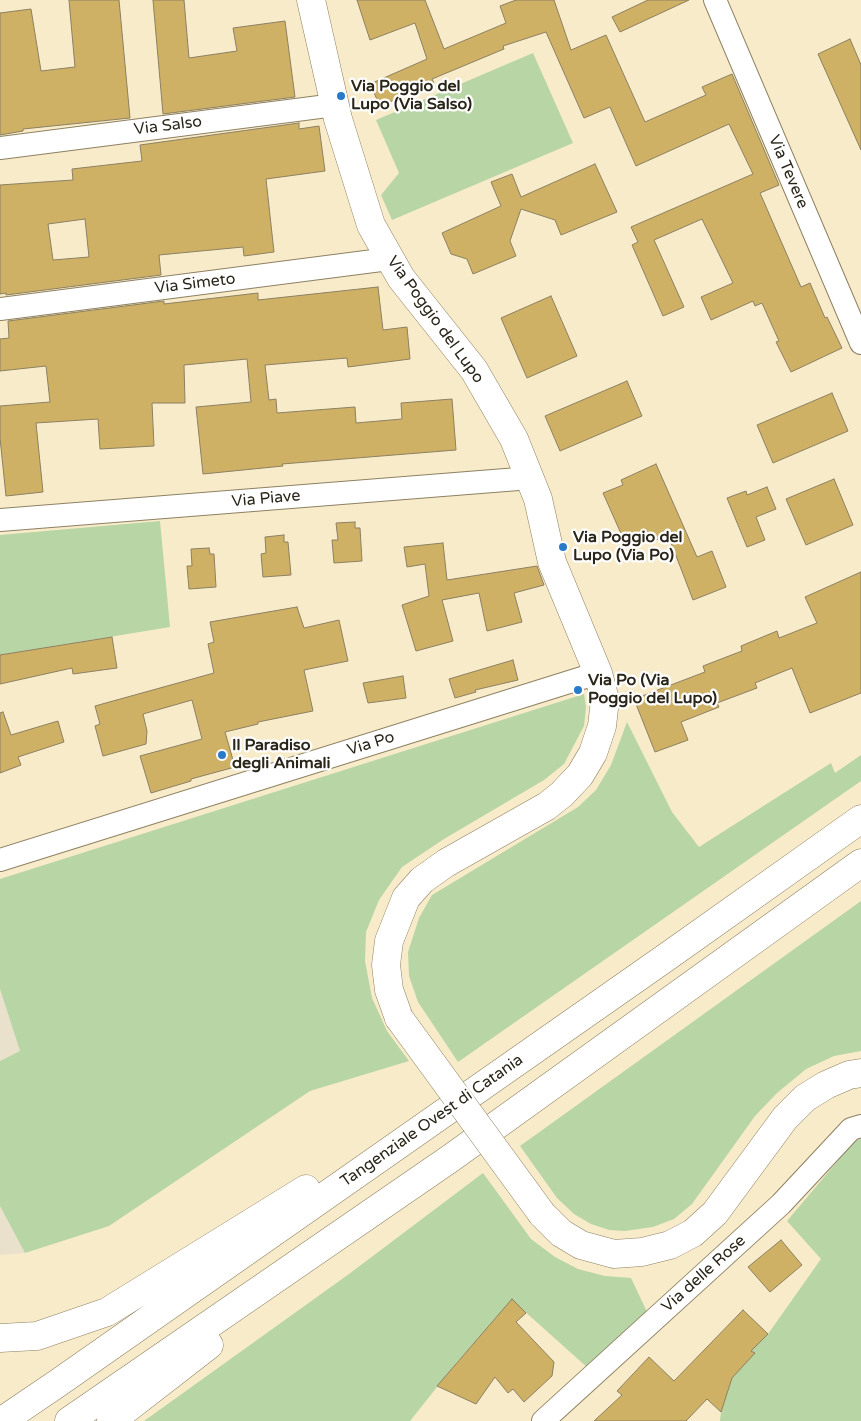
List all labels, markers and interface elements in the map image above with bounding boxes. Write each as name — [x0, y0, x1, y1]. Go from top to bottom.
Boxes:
place label: Via Poggio del Lupo (Via Salso) — [351, 77, 472, 115]
marker: Via Poggio del Lupo (Via Salso) — [335, 90, 347, 102]
street label: Via Salso — [133, 112, 203, 140]
street label: Via Tevere — [764, 132, 812, 212]
street label: Via Poggio del Lupo — [382, 253, 488, 387]
street label: Via Simeto — [154, 270, 236, 298]
street label: Via Piave — [231, 486, 301, 512]
place label: Via Poggio del Lupo (Via Po) — [573, 528, 683, 566]
marker: Via Poggio del Lupo (Via Po) — [557, 541, 569, 553]
place label: Via Po (Via Poggio del Lupo) — [588, 671, 717, 709]
marker: Via Po (Via Poggio del Lupo) — [572, 684, 584, 696]
street label: Via Po — [345, 728, 397, 760]
place label: Il Paradiso degli Animali — [232, 736, 331, 774]
marker: Il Paradiso degli Animali — [216, 749, 228, 761]
street label: Tangenziale Ovest di Catania — [337, 1050, 527, 1192]
street label: Via delle Rose — [658, 1231, 750, 1317]

